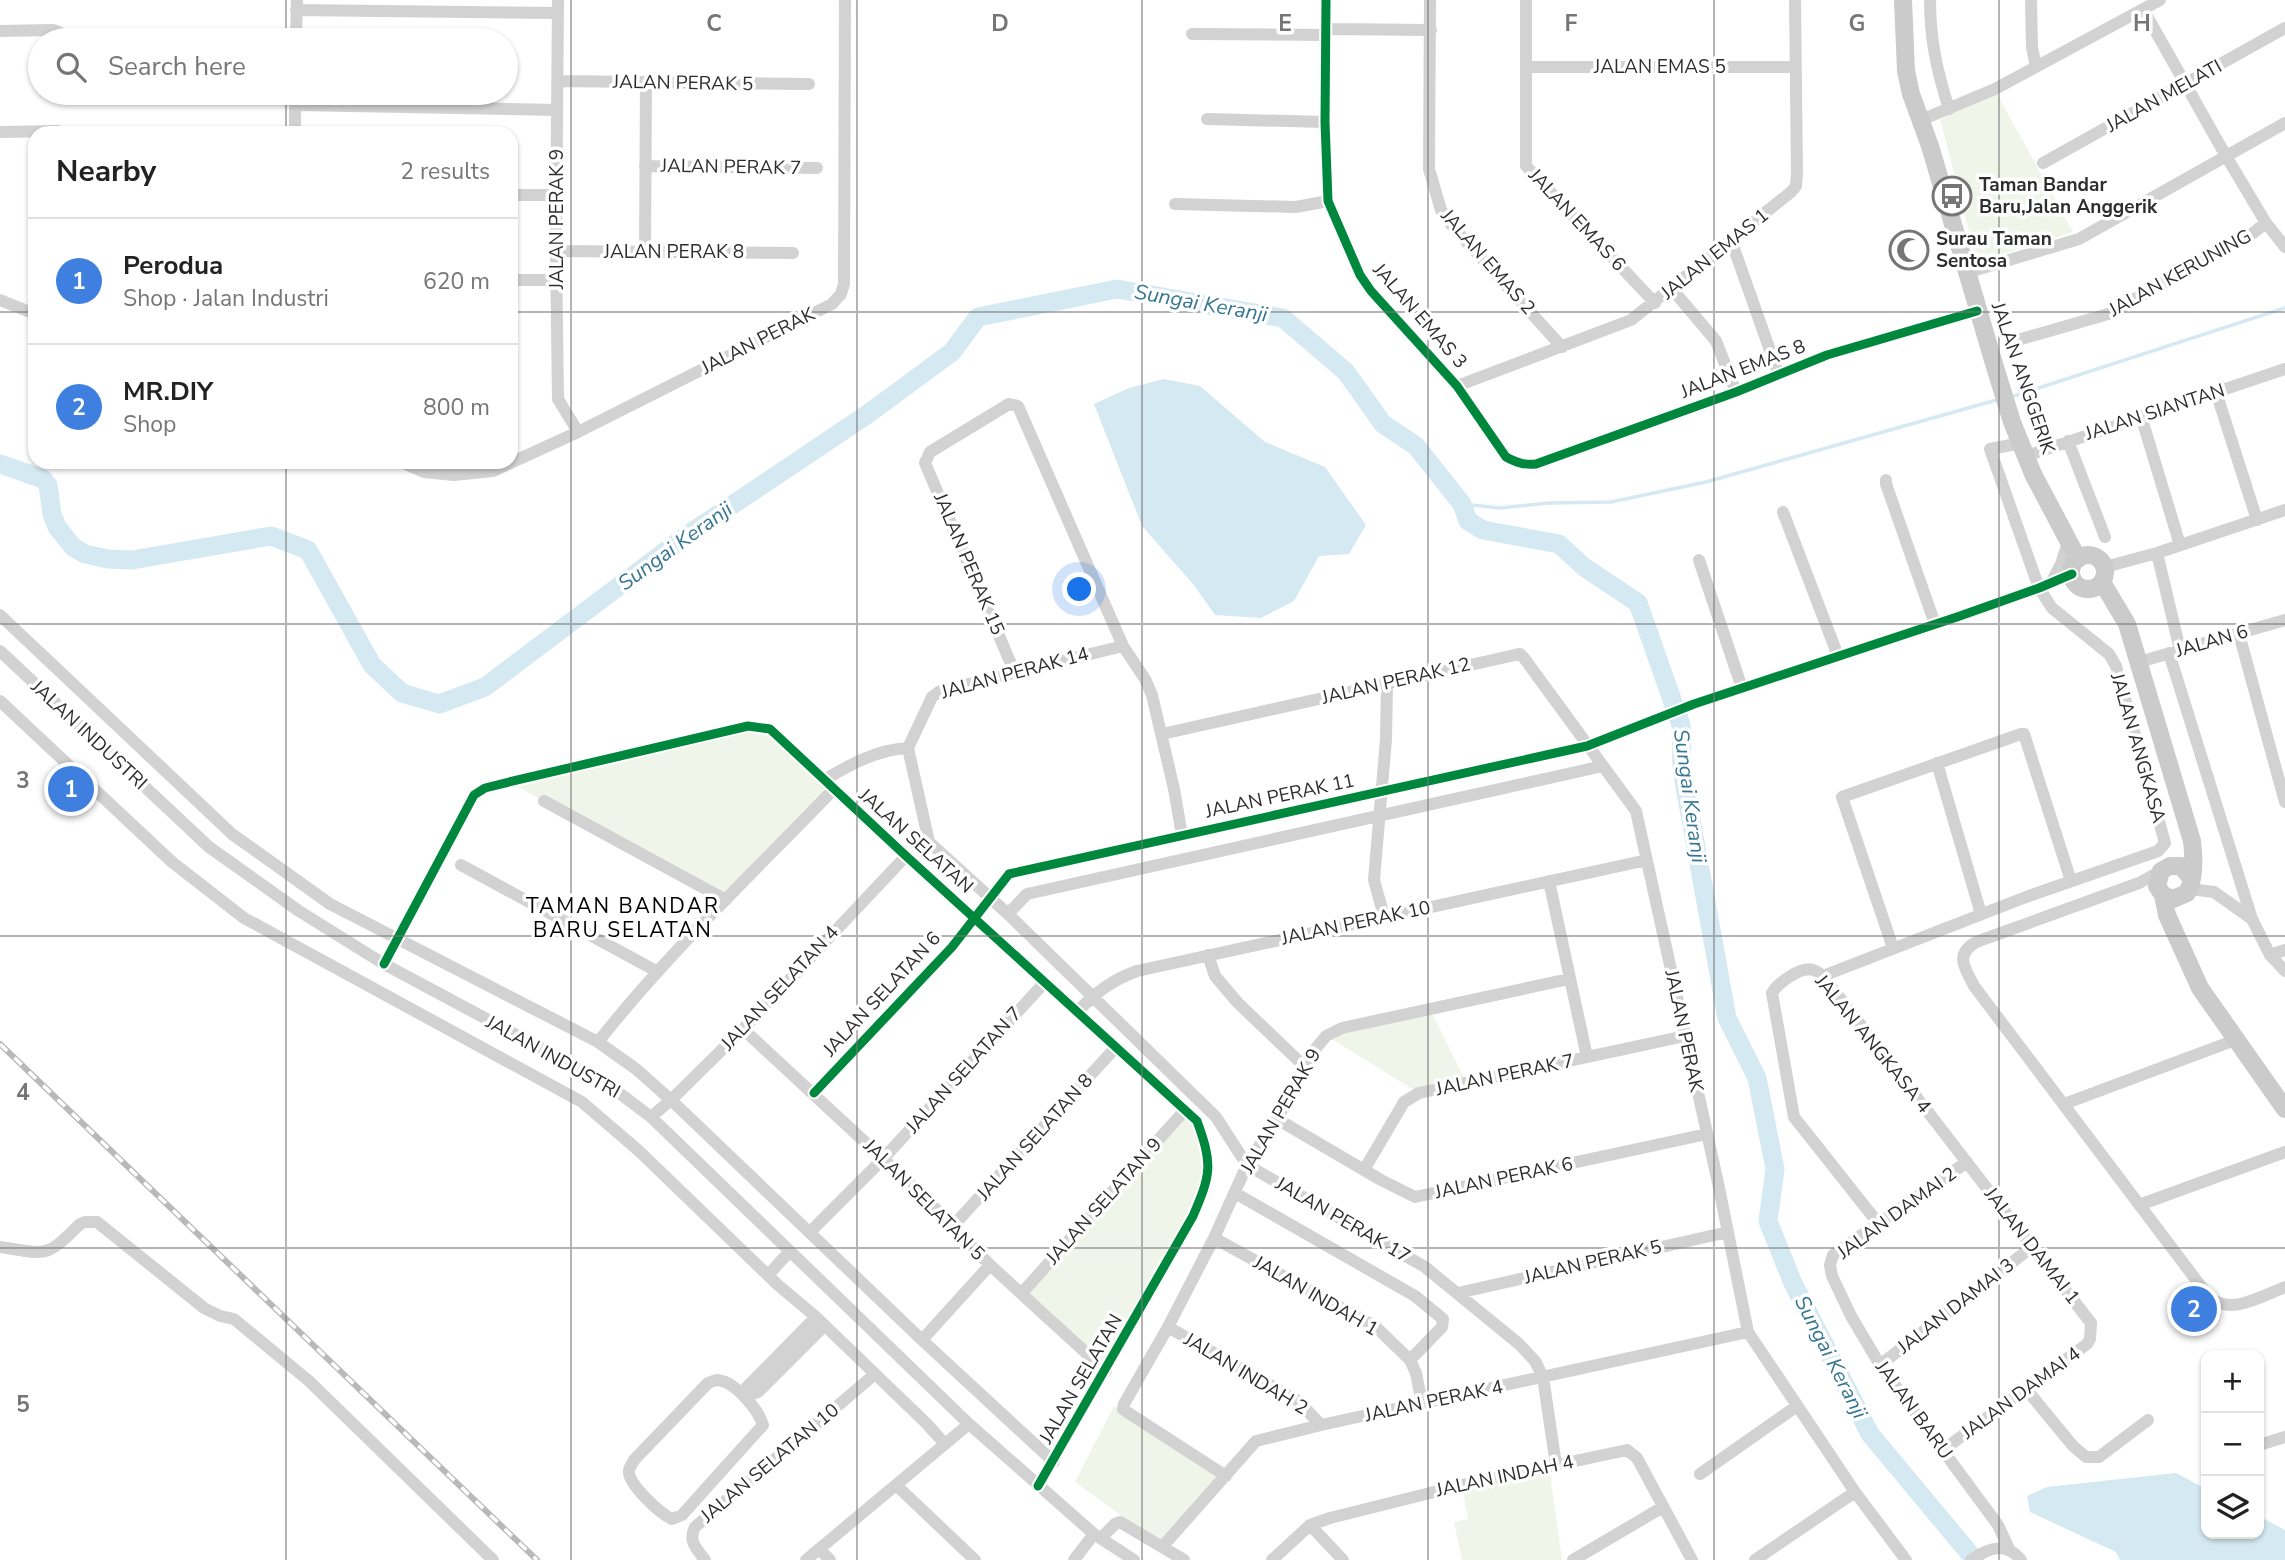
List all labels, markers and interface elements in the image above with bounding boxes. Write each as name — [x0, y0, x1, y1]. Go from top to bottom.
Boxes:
text: C — [706, 8, 722, 39]
text: D — [991, 8, 1009, 39]
text: E — [1278, 8, 1292, 39]
text: F — [1565, 8, 1578, 39]
text: G — [1849, 8, 1865, 39]
text: H — [2133, 8, 2151, 39]
search box — [28, 28, 518, 105]
icon: search — [52, 48, 90, 86]
text: Search here — [108, 49, 246, 84]
street label: JALAN MELATI — [2101, 53, 2227, 139]
street label: JALAN EMAS 5 — [1593, 54, 1726, 80]
street label: JALAN PERAK 5 — [612, 69, 753, 97]
street label: JALAN PERAK 9 — [544, 149, 570, 290]
text: Nearby — [56, 151, 156, 192]
street label: JALAN PERAK 7 — [660, 153, 801, 181]
text: 2 results — [400, 156, 490, 187]
street label: JALAN EMAS 6 — [1522, 162, 1631, 277]
place label: Taman Bandar Baru,Jalan Anggerik — [1979, 172, 2158, 220]
bus stop icon: Taman Bandar Baru,Jalan Anggerik — [1931, 175, 1973, 217]
street label: JALAN EMAS 1 — [1655, 202, 1774, 306]
street label: JALAN EMAS 2 — [1434, 203, 1541, 320]
street label: JALAN KERUNING — [2103, 223, 2256, 323]
place label: Surau Taman Sentosa — [1936, 226, 2052, 274]
mosque icon: Surau Taman Sentosa — [1888, 229, 1930, 271]
street label: JALAN PERAK 8 — [603, 239, 744, 265]
text: Perodua — [123, 248, 223, 283]
street label: JALAN EMAS 3 — [1366, 257, 1473, 374]
text: 1 — [72, 266, 86, 297]
text: 620 m — [423, 266, 490, 297]
water label: Sungai Keranji — [1132, 278, 1271, 329]
text: Shop · Jalan Industri — [123, 283, 329, 314]
street label: JALAN ANGGERIK — [1985, 298, 2062, 458]
street label: JALAN PERAK — [696, 301, 820, 381]
street label: JALAN EMAS 8 — [1676, 333, 1809, 405]
text: MR.DIY — [123, 374, 213, 409]
street label: JALAN SIANTAN — [2081, 377, 2228, 447]
text: 2 — [72, 392, 86, 423]
text: 800 m — [423, 392, 490, 423]
text: Shop — [123, 409, 176, 440]
street label: JALAN PERAK 15 — [927, 488, 1011, 639]
water label: Sungai Keranji — [612, 494, 739, 597]
your location — [1062, 572, 1096, 606]
street label: JALAN 6 — [2172, 618, 2251, 664]
street label: JALAN PERAK 14 — [937, 641, 1092, 705]
street label: JALAN PERAK 12 — [1318, 651, 1473, 711]
street label: JALAN ANGKASA — [2104, 669, 2172, 826]
street label: JALAN INDUSTRI — [25, 674, 153, 796]
water label: Sungai Keranji — [1667, 727, 1713, 866]
pin: 1 — [48, 763, 94, 815]
text: 3 — [16, 765, 30, 796]
street label: JALAN PERAK 11 — [1202, 768, 1357, 825]
street label: JALAN SELATAN — [852, 782, 979, 899]
district label: TAMAN BANDAR BARU SELATAN — [526, 892, 720, 944]
street label: JALAN PERAK 10 — [1278, 895, 1433, 952]
street label: JALAN SELATAN 4 — [715, 920, 845, 1057]
street label: JALAN SELATAN 6 — [817, 926, 947, 1063]
street label: JALAN PERAK — [1658, 967, 1710, 1095]
street label: JALAN ANGKASA 4 — [1808, 968, 1937, 1119]
street label: JALAN SELATAN 7 — [899, 1001, 1028, 1140]
street label: JALAN INDUSTRI — [480, 1009, 625, 1105]
street label: JALAN PERAK 9 — [1234, 1044, 1327, 1179]
street label: JALAN PERAK 7 — [1433, 1048, 1576, 1103]
street label: JALAN SELATAN 8 — [970, 1068, 1099, 1207]
text: 4 — [16, 1077, 30, 1108]
street label: JALAN SELATAN 9 — [1039, 1132, 1168, 1271]
street label: JALAN SELATAN 5 — [857, 1133, 990, 1266]
street label: JALAN PERAK 6 — [1432, 1151, 1575, 1206]
street label: JALAN DAMAI 2 — [1831, 1161, 1962, 1266]
street label: JALAN PERAK 17 — [1270, 1170, 1415, 1269]
street label: JALAN DAMAI 1 — [1978, 1181, 2086, 1310]
street label: JALAN PERAK 5 — [1521, 1234, 1664, 1291]
street label: JALAN INDAH 1 — [1248, 1249, 1383, 1342]
street label: JALAN DAMAI 3 — [1891, 1252, 2020, 1360]
pin: 2 — [2171, 1283, 2217, 1335]
water label: Sungai Keranji — [1788, 1291, 1875, 1424]
street label: JALAN SELATAN — [1033, 1309, 1129, 1449]
street label: JALAN INDAH 2 — [1178, 1326, 1313, 1421]
street label: JALAN DAMAI 4 — [1955, 1341, 2086, 1446]
map controls — [2201, 1350, 2264, 1539]
button: + — [2201, 1350, 2264, 1413]
street label: JALAN BARU — [1869, 1355, 1959, 1464]
street label: JALAN PERAK 4 — [1362, 1374, 1505, 1429]
text: 5 — [16, 1389, 30, 1420]
street label: JALAN SELATAN 10 — [694, 1397, 845, 1529]
button: − — [2201, 1413, 2264, 1476]
street label: JALAN INDAH 4 — [1433, 1449, 1576, 1503]
button: layers — [2201, 1476, 2264, 1539]

